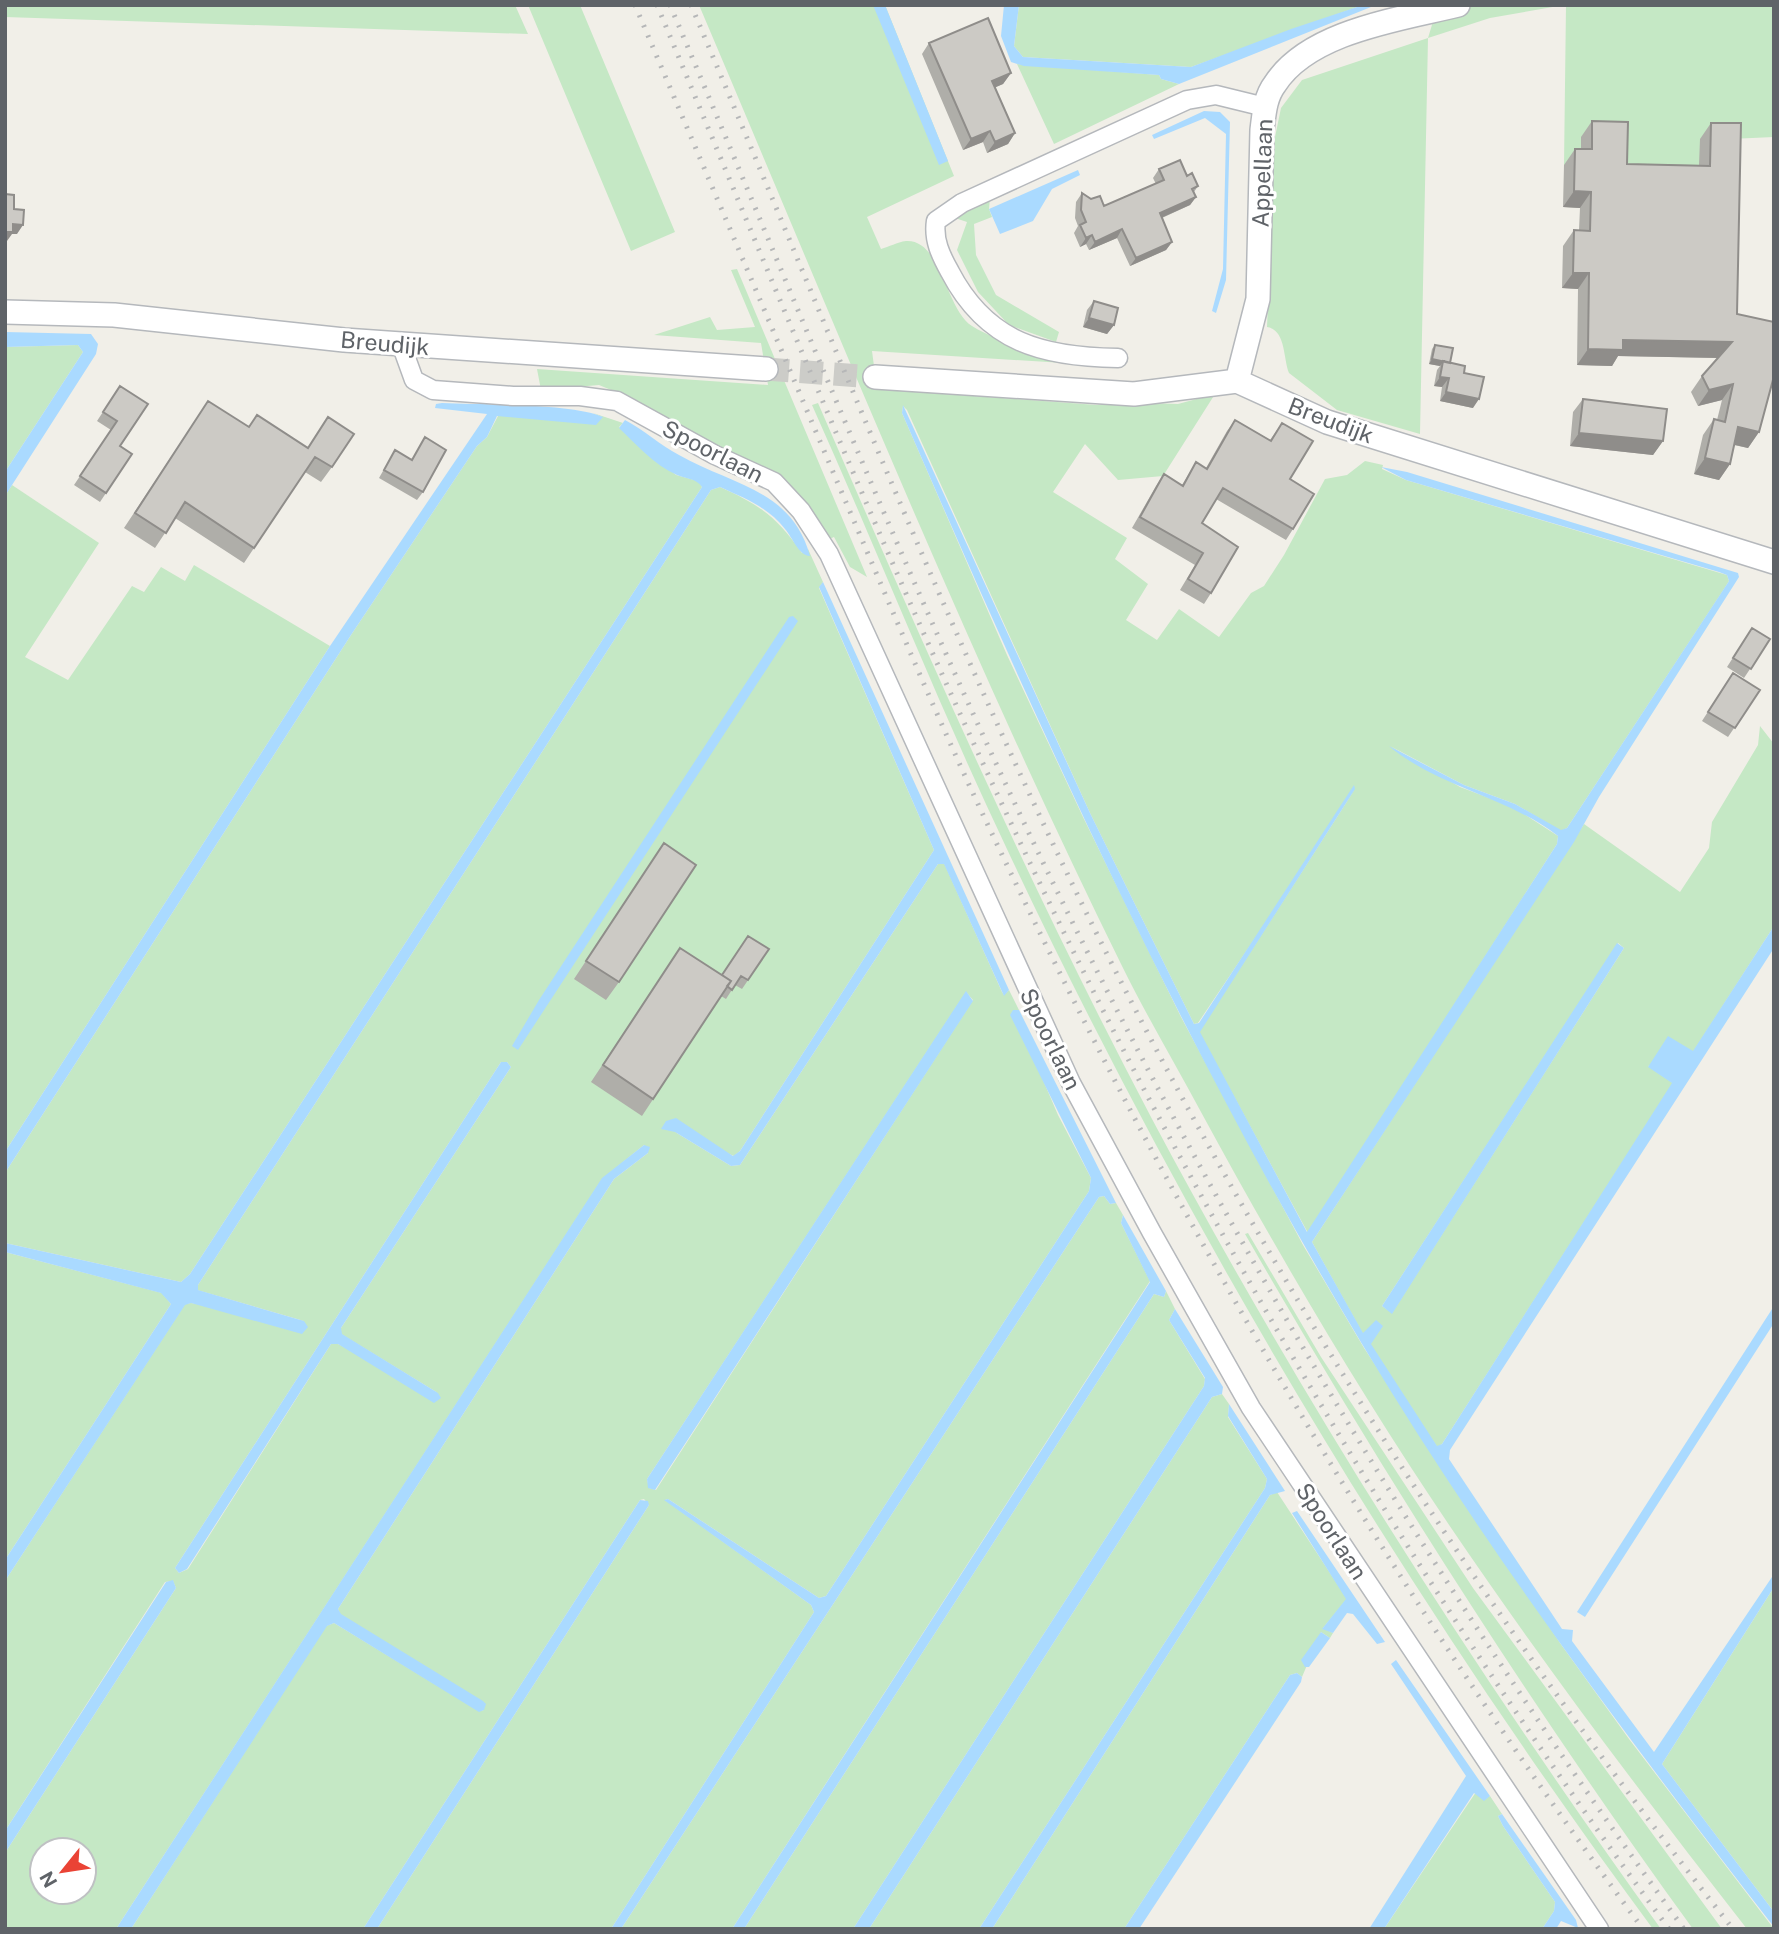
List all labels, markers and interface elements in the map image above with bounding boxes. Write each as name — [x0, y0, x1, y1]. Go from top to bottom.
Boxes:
street label: Appellaan — [1247, 118, 1277, 228]
street label: Breudijk — [339, 326, 431, 360]
street label: Breudijk — [1285, 391, 1378, 449]
street label: Spoorlaan — [658, 414, 768, 488]
street label: Spoorlaan — [1015, 984, 1087, 1094]
street label: Spoorlaan — [1291, 1478, 1373, 1584]
north arrow — [28, 1836, 98, 1906]
text: N — [35, 1868, 62, 1891]

